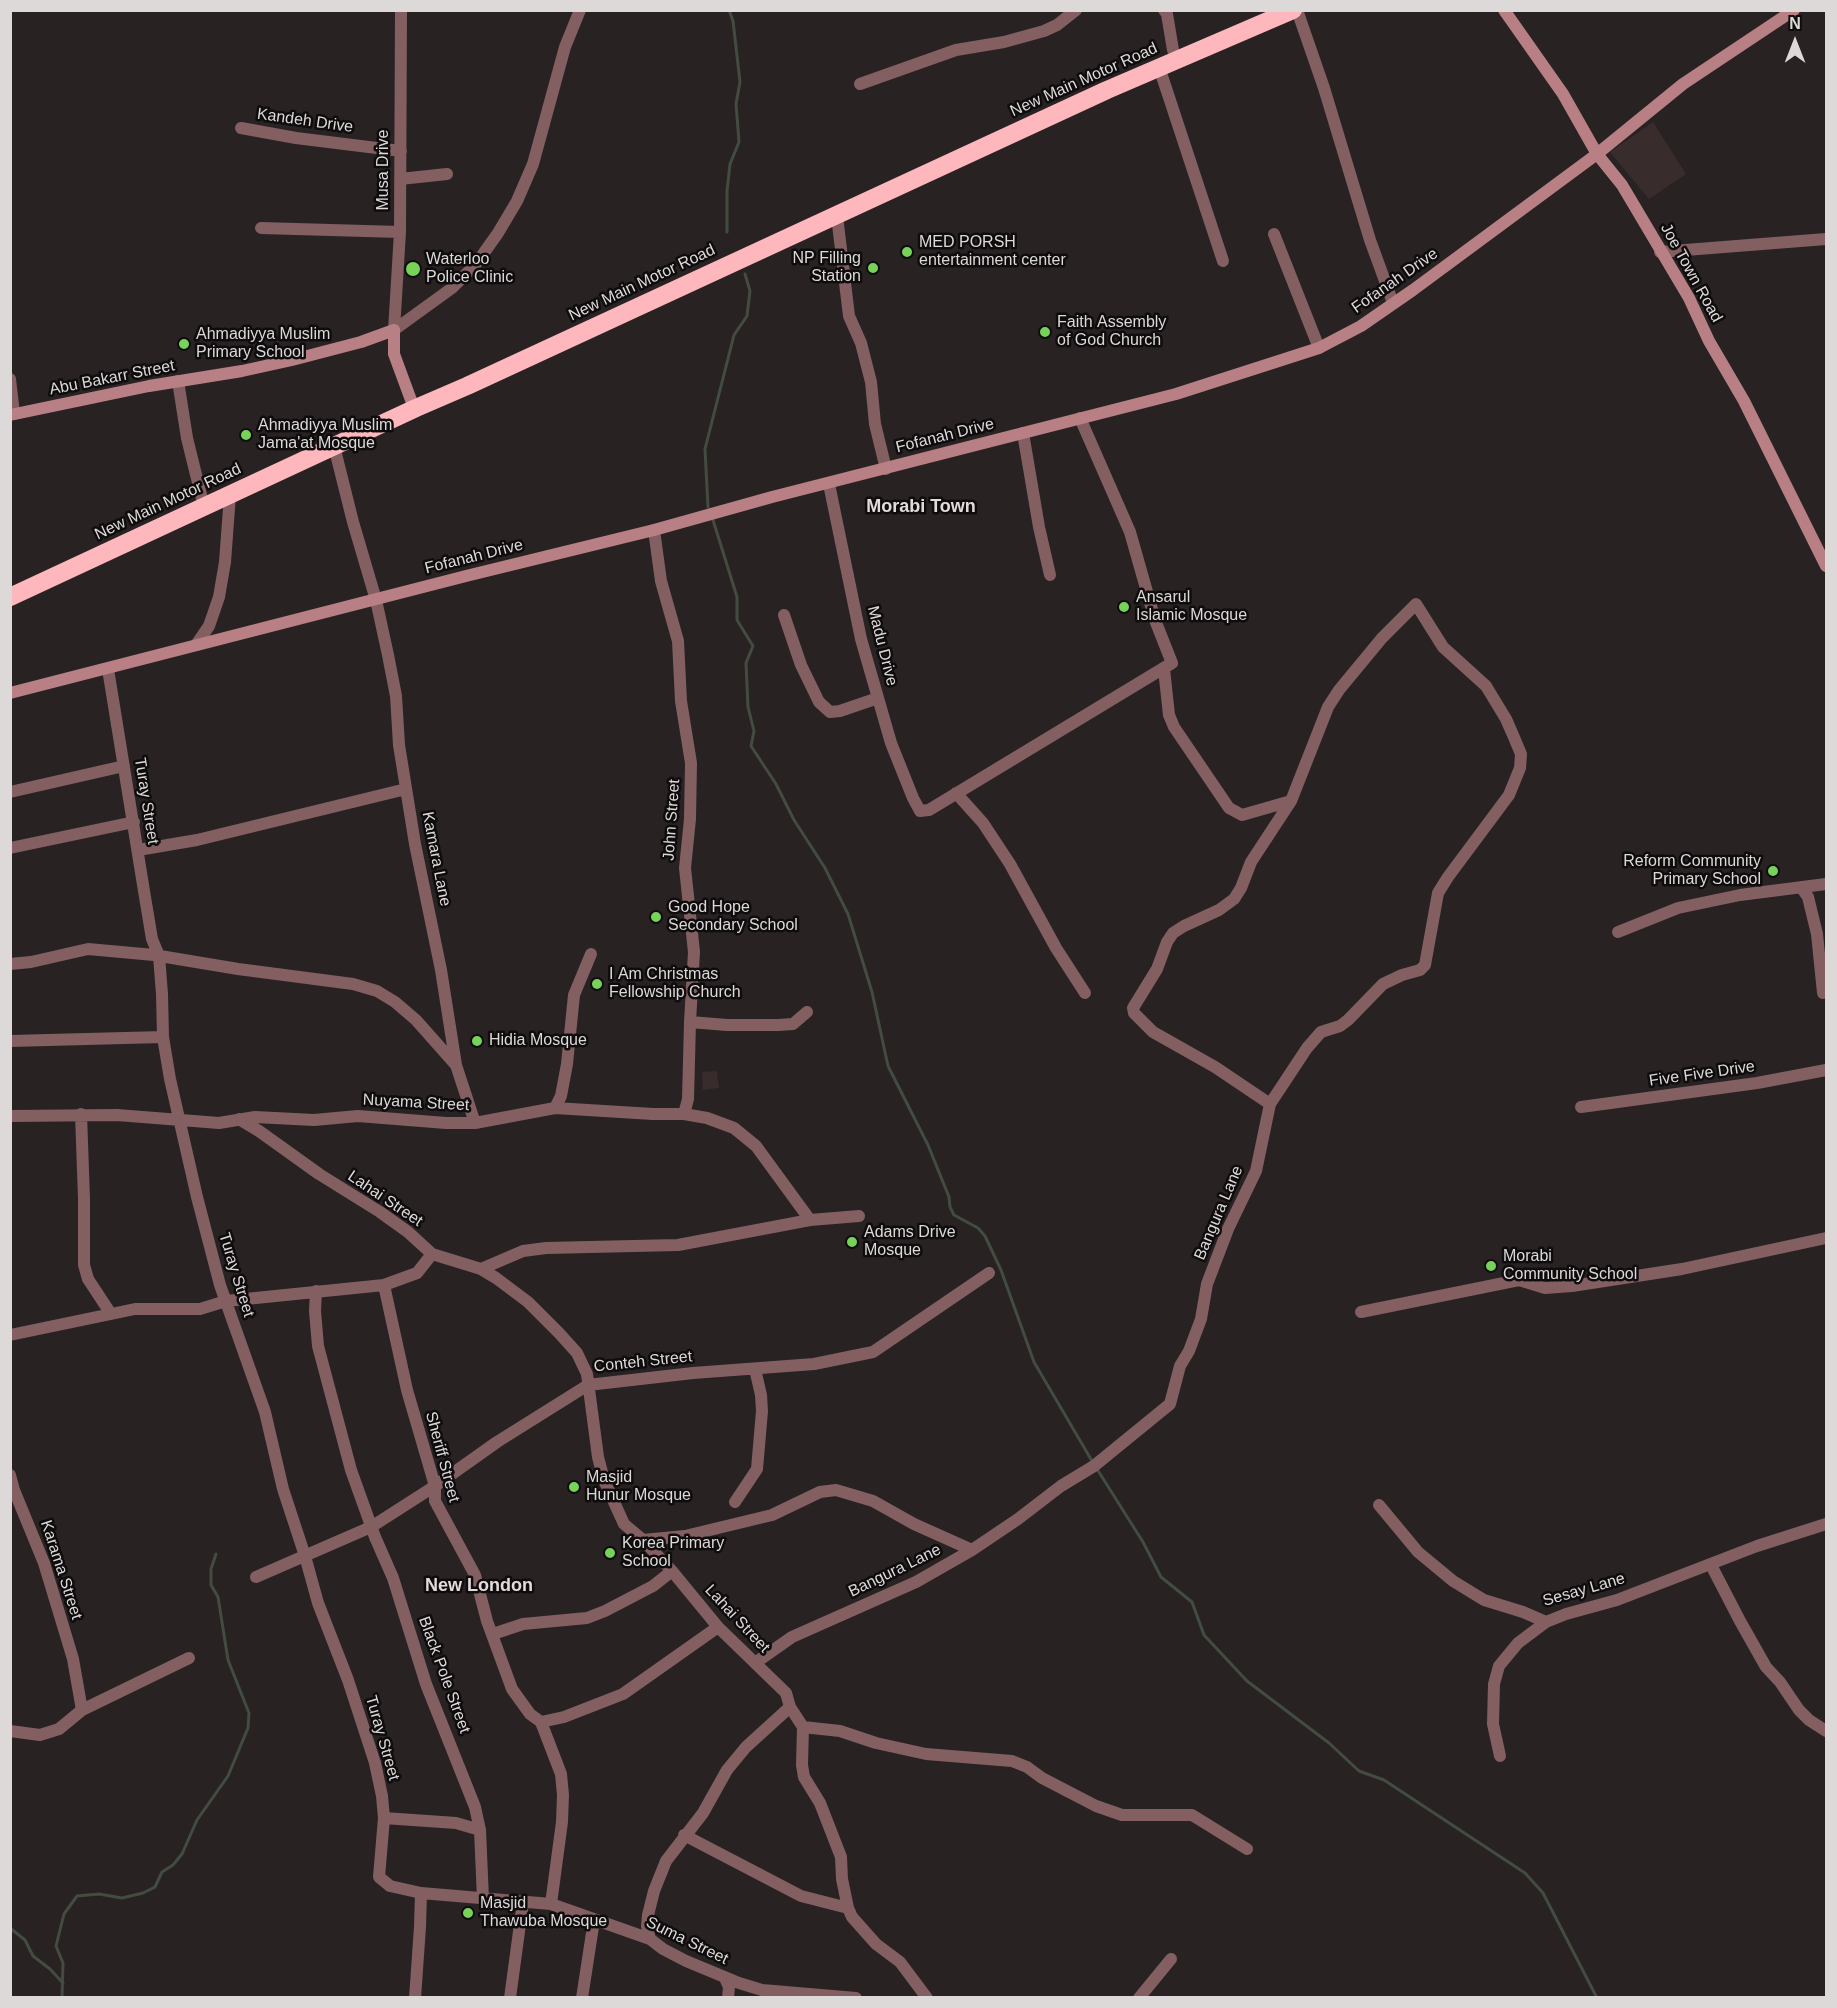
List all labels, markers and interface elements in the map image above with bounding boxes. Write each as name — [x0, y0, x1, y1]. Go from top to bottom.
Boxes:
north arrow — [1765, 12, 1825, 72]
text: N — [1789, 15, 1801, 32]
street label: New Main Motor Road — [1007, 39, 1161, 121]
street label: Kandeh Drive — [256, 105, 354, 137]
street label: Musa Drive — [374, 130, 394, 210]
street label: Joe Town Road — [1656, 220, 1726, 326]
place label: MED PORSH entertainment center — [919, 233, 1066, 271]
street label: New Main Motor Road — [566, 241, 718, 325]
street label: Fofanah Drive — [1348, 244, 1442, 318]
marker: MED PORSH entertainment center — [900, 245, 914, 259]
place label: NP Filling Station — [793, 249, 861, 287]
place label: Waterloo Police Clinic — [426, 250, 513, 288]
marker: Waterloo Police Clinic — [404, 260, 422, 278]
marker: NP Filling Station — [866, 261, 880, 275]
place label: Faith Assembly of God Church — [1057, 313, 1166, 351]
place label: Ahmadiyya Muslim Primary School — [196, 325, 330, 363]
marker: Faith Assembly of God Church — [1038, 325, 1052, 339]
marker: Ahmadiyya Muslim Primary School — [177, 337, 191, 351]
street label: Abu Bakarr Street — [48, 356, 176, 400]
street label: Fofanah Drive — [894, 415, 996, 457]
place label: Ahmadiyya Muslim Jama'at Mosque — [258, 416, 392, 454]
marker: Ahmadiyya Muslim Jama'at Mosque — [239, 428, 253, 442]
street label: New Main Motor Road — [92, 460, 244, 544]
district label: Morabi Town — [866, 496, 976, 518]
street label: Fofanah Drive — [423, 536, 525, 578]
place label: Ansarul Islamic Mosque — [1136, 588, 1247, 626]
marker: Ansarul Islamic Mosque — [1117, 600, 1131, 614]
street label: Madu Drive — [863, 604, 901, 688]
street label: Turay Street — [130, 756, 162, 846]
street label: John Street — [660, 779, 684, 861]
street label: Kamara Lane — [417, 810, 455, 908]
place label: Reform Community Primary School — [1623, 852, 1761, 890]
marker: Reform Community Primary School — [1766, 864, 1780, 878]
place label: Good Hope Secondary School — [668, 898, 798, 936]
marker: Good Hope Secondary School — [649, 910, 663, 924]
place label: I Am Christmas Fellowship Church — [609, 965, 741, 1003]
marker: I Am Christmas Fellowship Church — [590, 977, 604, 991]
place label: Hidia Mosque — [489, 1031, 587, 1051]
marker: Hidia Mosque — [470, 1034, 484, 1048]
street label: Five Five Drive — [1648, 1057, 1756, 1091]
street label: Nuyama Street — [362, 1091, 470, 1115]
street label: Bangura Lane — [1191, 1163, 1247, 1263]
street label: Lahai Street — [344, 1167, 426, 1231]
place label: Adams Drive Mosque — [864, 1223, 956, 1261]
street label: Turay Street — [214, 1230, 258, 1320]
marker: Adams Drive Mosque — [845, 1235, 859, 1249]
place label: Morabi Community School — [1503, 1247, 1637, 1285]
marker: Morabi Community School — [1484, 1259, 1498, 1273]
street label: Conteh Street — [593, 1347, 693, 1377]
street label: Sheriff Street — [421, 1410, 463, 1504]
place label: Masjid Hunur Mosque — [586, 1468, 691, 1506]
marker: Masjid Hunur Mosque — [567, 1480, 581, 1494]
street label: Karama Street — [36, 1518, 86, 1622]
place label: Korea Primary School — [622, 1534, 724, 1572]
street label: Bangura Lane — [846, 1540, 944, 1602]
marker: Korea Primary School — [603, 1546, 617, 1560]
street label: Sesay Lane — [1541, 1569, 1627, 1611]
district label: New London — [425, 1575, 533, 1597]
street label: Lahai Street — [701, 1581, 773, 1657]
street label: Black Pole Street — [414, 1614, 474, 1736]
street label: Turay Street — [361, 1693, 403, 1783]
place label: Masjid Thawuba Mosque — [480, 1894, 607, 1932]
marker: Masjid Thawuba Mosque — [461, 1906, 475, 1920]
street label: Suma Street — [643, 1913, 731, 1969]

